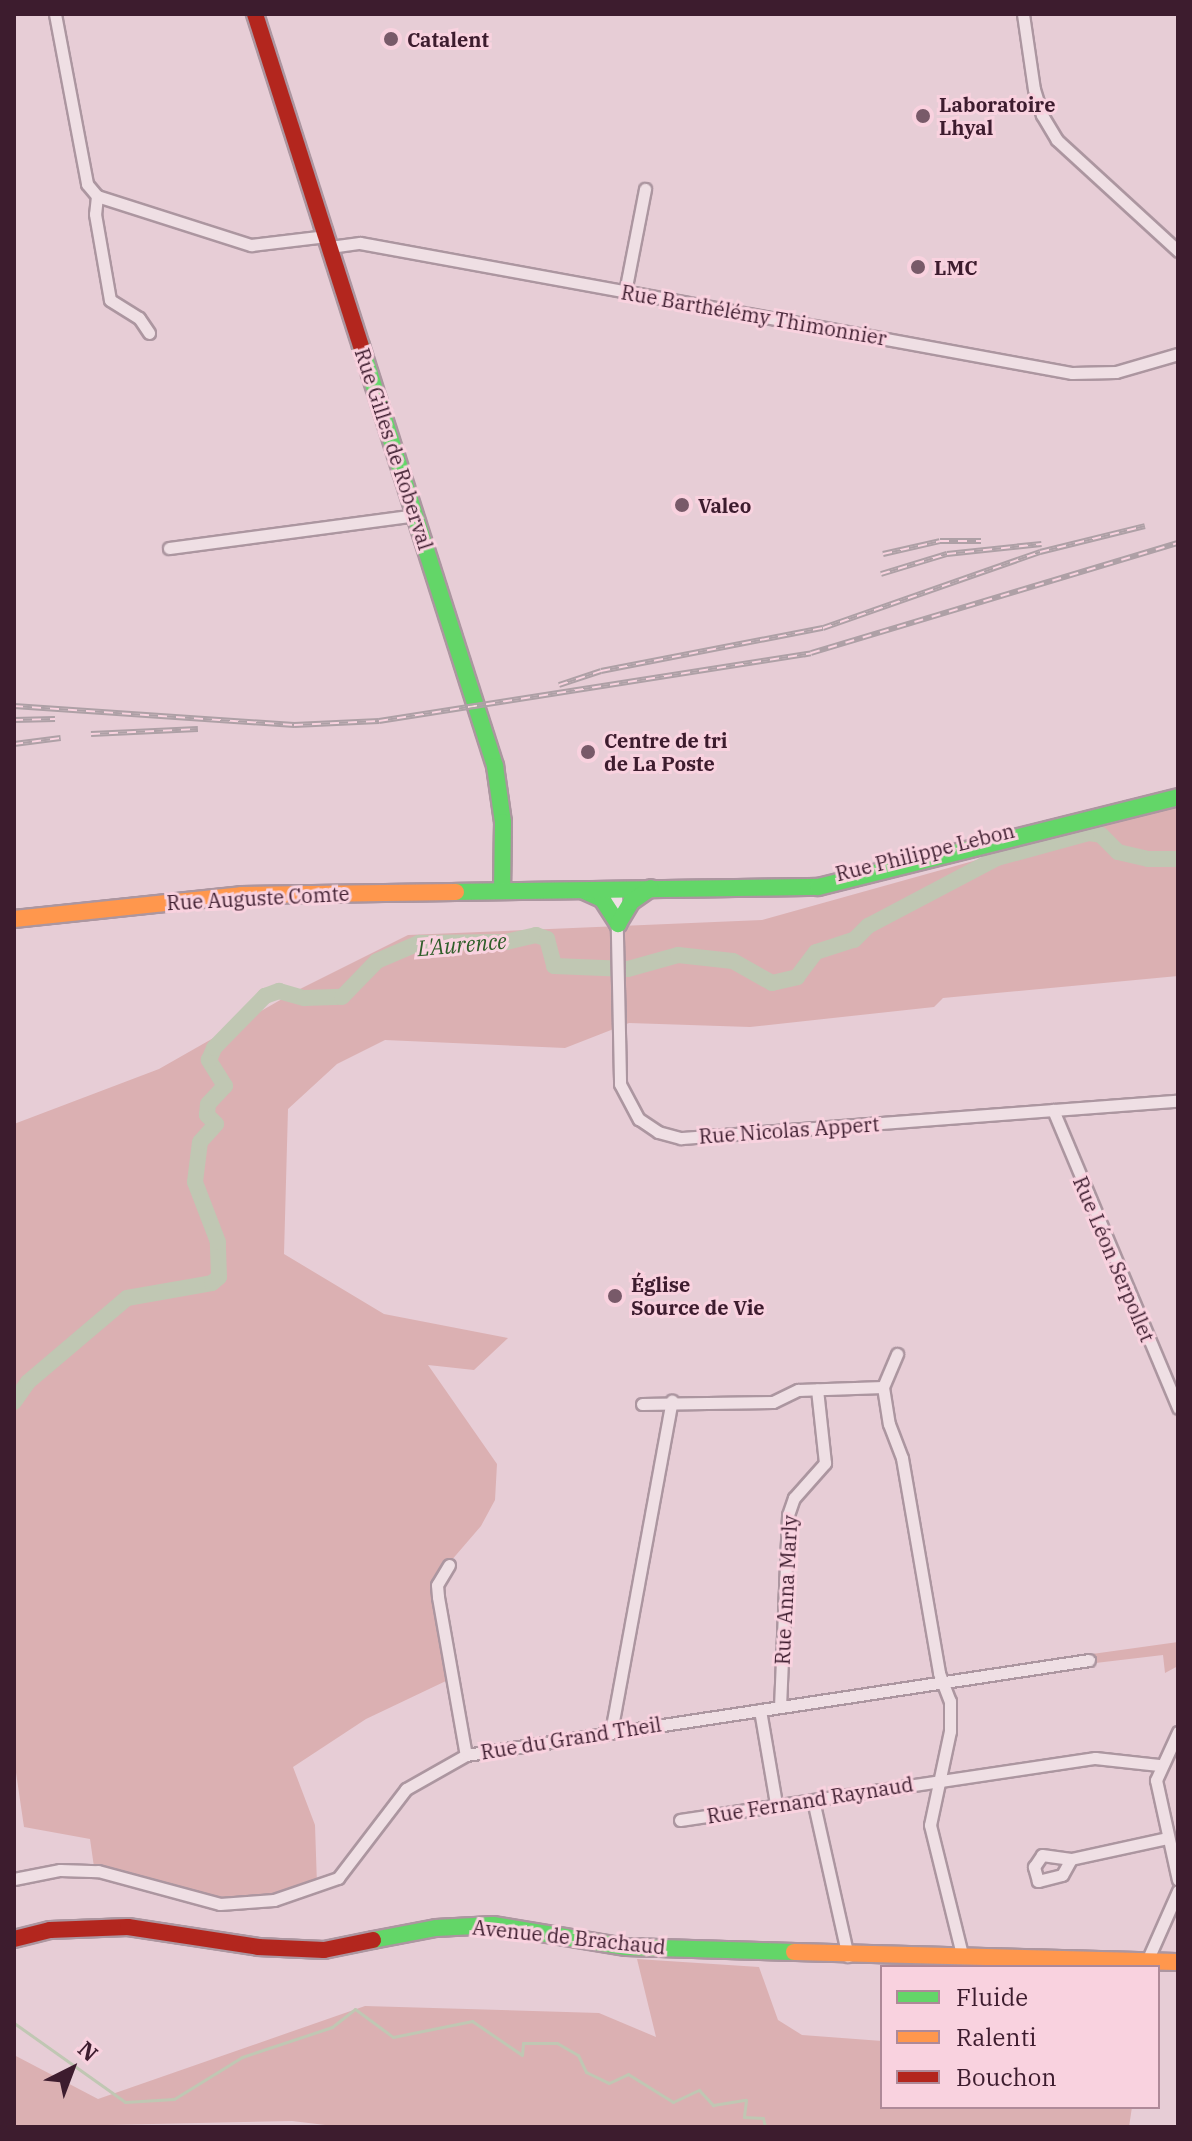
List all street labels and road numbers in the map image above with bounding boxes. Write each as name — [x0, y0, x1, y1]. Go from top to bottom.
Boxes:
street label: Rue Barthélémy Thimonnier — [619, 280, 889, 350]
street label: Rue Gilles de Roberval — [350, 345, 438, 553]
street label: Rue Philippe Lebon — [833, 818, 1017, 886]
street label: Rue Auguste Comte — [166, 881, 350, 915]
street label: Rue Nicolas Appert — [698, 1112, 880, 1148]
street label: Rue Léon Serpollet — [1068, 1173, 1160, 1345]
street label: Rue Anna Marly — [770, 1515, 802, 1665]
street label: Rue du Grand Theil — [479, 1712, 663, 1764]
street label: Rue Fernand Raynaud — [705, 1772, 915, 1828]
street label: Avenue de Brachaud — [471, 1915, 667, 1959]

